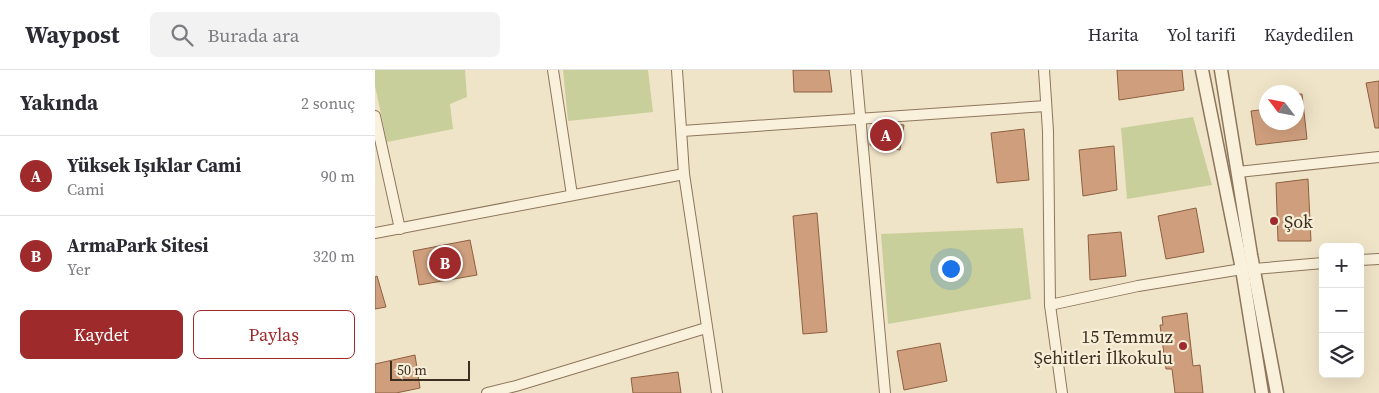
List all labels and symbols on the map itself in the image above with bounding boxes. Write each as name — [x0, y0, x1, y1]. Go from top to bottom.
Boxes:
north arrow — [1259, 85, 1304, 130]
pin: A — [870, 116, 902, 154]
place label: Şok — [1284, 209, 1313, 234]
marker: Şok — [1268, 215, 1280, 227]
pin: B — [429, 244, 461, 282]
your location — [938, 256, 964, 282]
place label: 15 Temmuz Şehitleri İlkokulu — [1034, 324, 1173, 370]
marker: 15 Temmuz Şehitleri İlkokulu — [1177, 340, 1189, 352]
scale bar — [390, 358, 470, 381]

